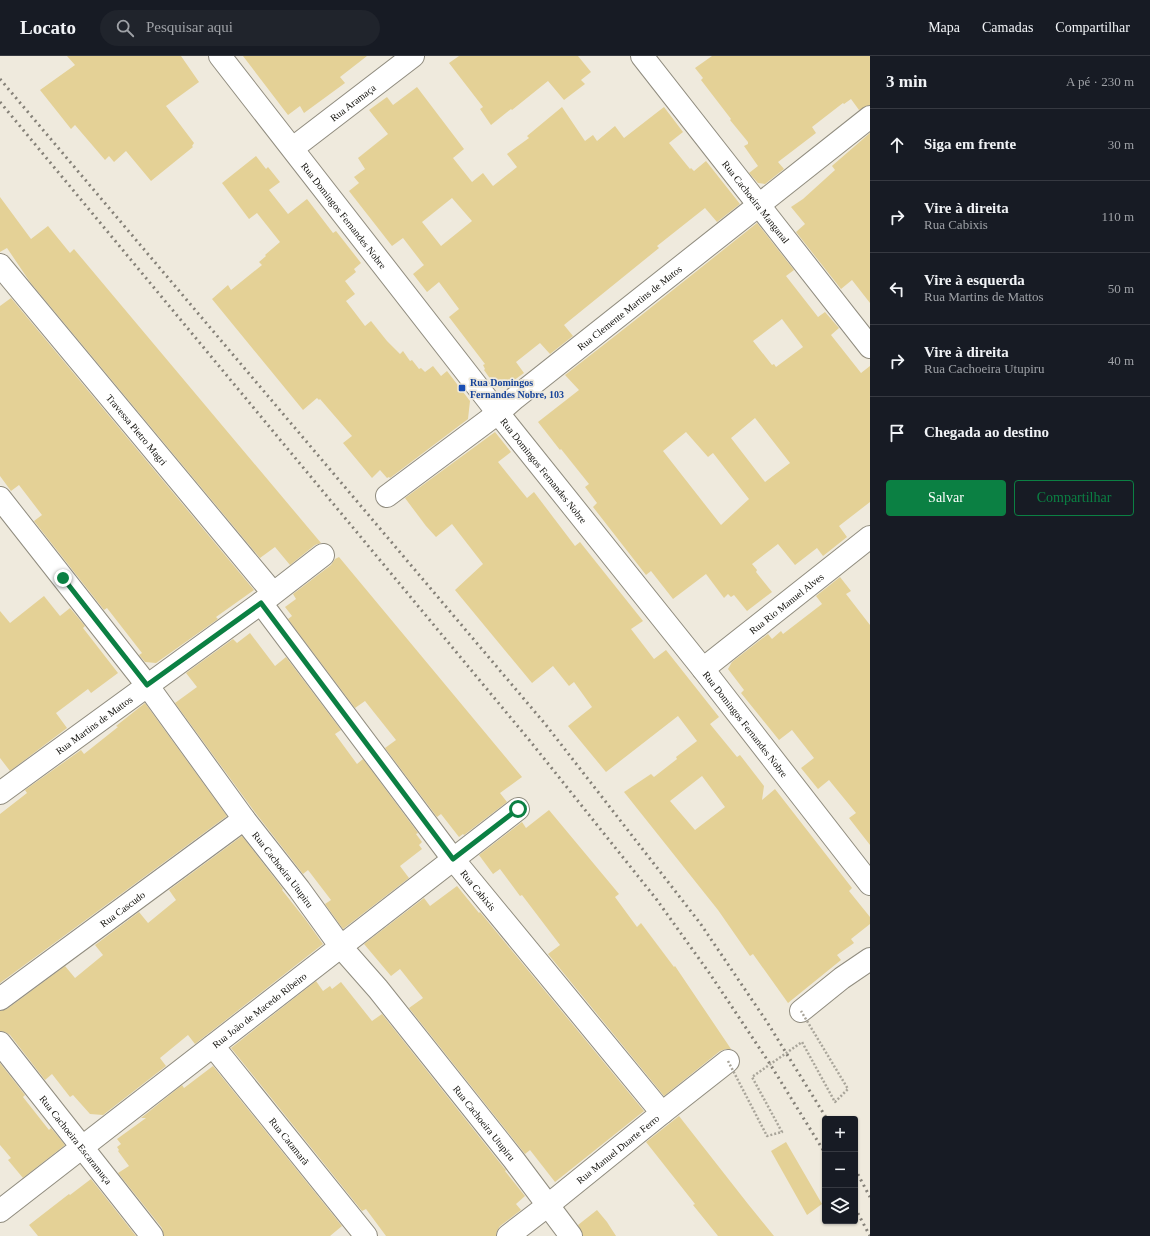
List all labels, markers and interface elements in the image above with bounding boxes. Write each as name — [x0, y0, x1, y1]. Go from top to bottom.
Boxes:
search box — [100, 10, 380, 46]
text: Locato — [20, 17, 76, 38]
icon: search — [114, 17, 136, 39]
text: Pesquisar aqui — [146, 19, 233, 35]
text: Mapa — [928, 20, 960, 35]
text: Camadas — [982, 20, 1033, 35]
text: Compartilhar — [1055, 20, 1130, 35]
text: 3 min — [886, 72, 927, 91]
text: A pé · 230 m — [1066, 74, 1134, 89]
street label: Rua Aramaça — [328, 82, 378, 124]
icon: ahead — [886, 134, 908, 156]
text: Siga em frente — [924, 136, 1016, 152]
text: 30 m — [1108, 137, 1134, 152]
street label: Rua Cachoeira Manganal — [720, 158, 792, 246]
street label: Rua Domingos Fernandes Nobre — [299, 160, 389, 271]
text: Vire à direita — [924, 200, 1009, 216]
icon: right — [886, 206, 908, 228]
text: 110 m — [1102, 209, 1134, 224]
text: Rua Cabixis — [924, 217, 988, 232]
street label: Rua Clemente Martins de Matos — [575, 263, 684, 353]
text: Vire à esquerda — [924, 272, 1025, 288]
icon: left — [886, 278, 908, 300]
text: 50 m — [1108, 281, 1134, 296]
text: Rua Martins de Mattos — [924, 289, 1044, 304]
text: Vire à direita — [924, 344, 1009, 360]
icon: right — [886, 350, 908, 372]
text: 40 m — [1108, 353, 1134, 368]
text: Rua Cachoeira Utupiru — [924, 361, 1045, 376]
place label: Rua Domingos Fernandes Nobre, 103 — [470, 377, 564, 400]
marker: Rua Domingos Fernandes Nobre, 103 — [457, 383, 467, 393]
street label: Travessa Pietro Magri — [104, 392, 169, 468]
street label: Rua Domingos Fernandes Nobre — [498, 416, 589, 526]
icon: arrive — [886, 422, 908, 444]
text: Chegada ao destino — [924, 424, 1049, 440]
button: Salvar — [886, 480, 1006, 516]
button: Compartilhar — [1014, 480, 1134, 516]
route end — [54, 569, 72, 587]
street label: Rua Rio Manuel Alves — [747, 571, 826, 636]
street label: Rua Domingos Fernandes Nobre — [701, 669, 790, 780]
street label: Rua Martins de Mattos — [54, 694, 135, 757]
route start — [509, 800, 527, 818]
street label: Rua Cachoeira Utupiru — [250, 829, 315, 910]
street label: Rua Cabixis — [458, 868, 498, 913]
street label: Rua Cascudo — [98, 889, 147, 929]
street label: Rua João de Macedo Ribeiro — [210, 970, 309, 1050]
street label: Rua Cachoeira Utupiru — [451, 1083, 517, 1163]
street label: Rua Cachoeira Escaramuça — [37, 1093, 114, 1187]
street label: Rua Manuel Duarte Ferro — [574, 1113, 661, 1186]
street label: Rua Catamarã — [267, 1116, 312, 1167]
map controls — [822, 1116, 858, 1224]
button: + — [822, 1116, 858, 1152]
button: − — [822, 1152, 858, 1188]
button: layers — [822, 1188, 858, 1224]

